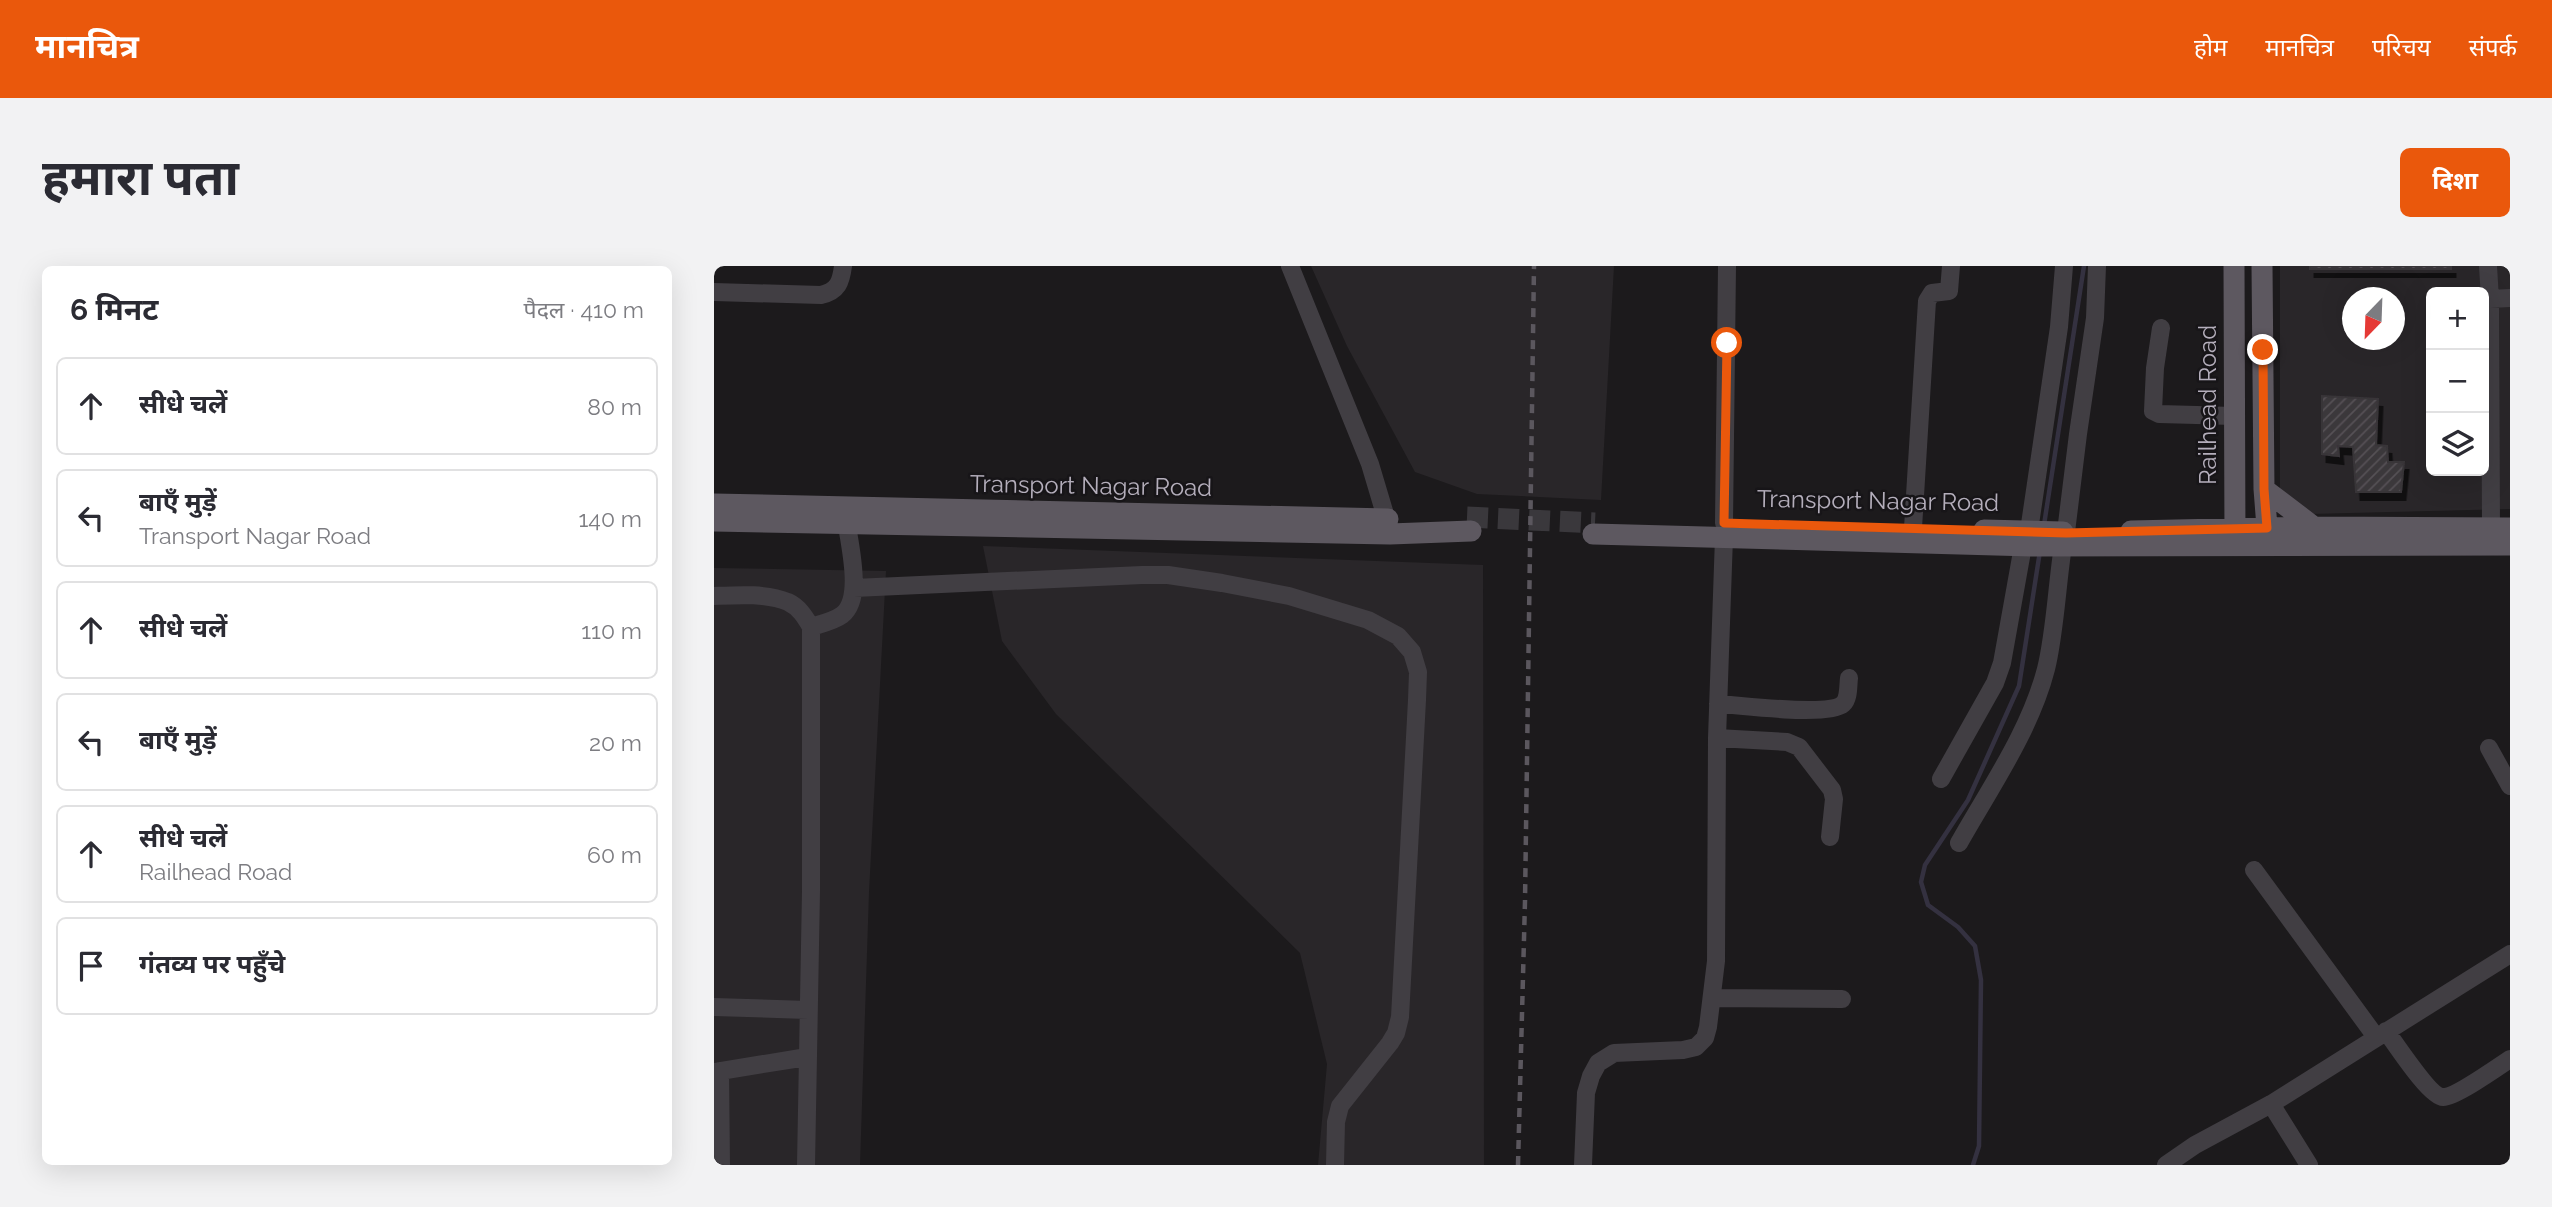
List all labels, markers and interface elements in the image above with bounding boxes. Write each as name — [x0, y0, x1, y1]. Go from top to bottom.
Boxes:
text: मानचित्र — [35, 27, 139, 66]
text: होम — [2194, 33, 2227, 62]
text: मानचित्र — [2265, 33, 2334, 62]
text: परिचय — [2372, 33, 2431, 62]
text: संपर्क — [2469, 33, 2517, 62]
button: दिशा — [2400, 148, 2510, 217]
text: हमारा पता — [42, 149, 239, 206]
north arrow — [2342, 287, 2405, 350]
map controls — [2426, 287, 2489, 476]
button: + — [2426, 287, 2489, 350]
text: 6 मिनट — [70, 292, 158, 327]
text: पैदल · 410 m — [524, 296, 644, 323]
street label: Railhead Road — [2193, 325, 2222, 485]
route start — [1711, 327, 1742, 358]
route end — [2247, 334, 2278, 365]
button: − — [2426, 350, 2489, 413]
icon: ahead — [72, 387, 110, 425]
text: सीधे चलें — [139, 389, 227, 419]
text: 80 m — [587, 393, 642, 420]
button: layers — [2426, 413, 2489, 476]
street label: Transport Nagar Road — [970, 469, 1212, 502]
street label: Transport Nagar Road — [1757, 484, 1999, 517]
text: बाएँ मुड़ें — [139, 487, 217, 517]
icon: left — [72, 499, 110, 537]
text: 140 m — [579, 505, 642, 532]
text: Transport Nagar Road — [139, 522, 371, 549]
icon: ahead — [72, 611, 110, 649]
text: सीधे चलें — [139, 613, 227, 643]
text: 110 m — [581, 617, 642, 644]
icon: left — [72, 723, 110, 761]
text: बाएँ मुड़ें — [139, 725, 217, 755]
text: 20 m — [589, 729, 642, 756]
text: सीधे चलें — [139, 823, 227, 853]
icon: ahead — [72, 835, 110, 873]
text: 60 m — [587, 841, 642, 868]
text: Railhead Road — [139, 858, 292, 885]
icon: arrive — [72, 947, 110, 985]
text: गंतव्य पर पहुँचे — [139, 949, 285, 979]

